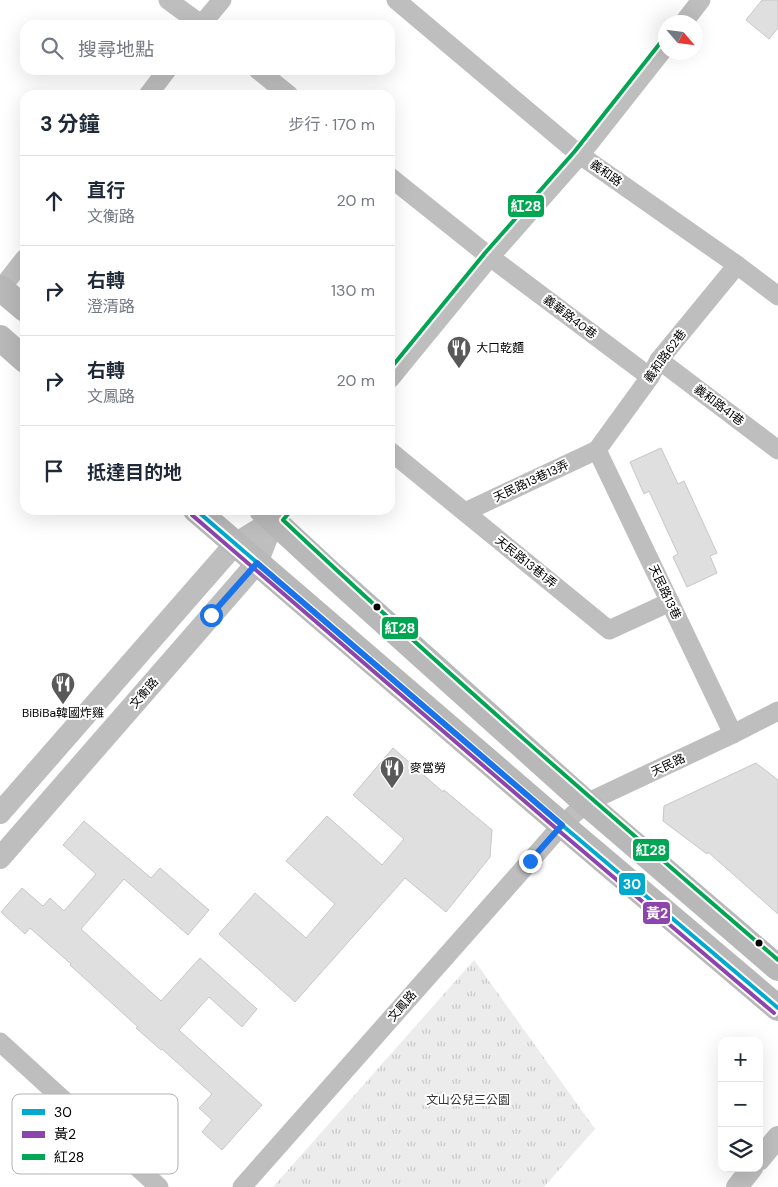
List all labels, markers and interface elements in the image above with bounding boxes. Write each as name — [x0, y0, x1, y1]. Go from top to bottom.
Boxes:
north arrow — [658, 15, 703, 60]
search box — [20, 20, 395, 75]
icon: search — [38, 34, 66, 62]
text: 搜尋地點 — [78, 37, 154, 62]
text: 3 分鐘 — [40, 110, 100, 138]
text: 步行 · 170 m — [289, 114, 375, 135]
street label: 義和路 — [587, 156, 625, 190]
text: 直行 — [87, 178, 125, 203]
icon: ahead — [40, 187, 68, 215]
text: 20 m — [336, 190, 375, 211]
line badge: 紅28 — [507, 194, 545, 218]
text: 紅28 — [511, 197, 542, 215]
text: 文衡路 — [87, 206, 135, 227]
text: 右轉 — [87, 268, 125, 293]
icon: right — [40, 277, 68, 305]
text: 130 m — [331, 280, 375, 301]
street label: 義華路40巷 — [540, 292, 600, 342]
text: 澄清路 — [87, 296, 135, 317]
street label: 義和路62巷 — [640, 326, 690, 386]
restaurant icon: 大口乾麵 — [446, 335, 472, 369]
place label: 大口乾麵 — [476, 340, 524, 356]
text: 右轉 — [87, 358, 125, 383]
icon: right — [40, 367, 68, 395]
text: 20 m — [336, 370, 375, 391]
street label: 義和路41巷 — [691, 381, 747, 429]
text: 文鳳路 — [87, 386, 135, 407]
street label: 天民路13巷13弄 — [491, 456, 571, 506]
icon: arrive — [40, 457, 68, 485]
text: 抵達目的地 — [87, 460, 182, 485]
street label: 天民路13巷1弄 — [492, 532, 560, 592]
street label: 天民路13巷 — [645, 562, 685, 622]
unlabelled marker — [372, 602, 382, 612]
route start — [200, 604, 223, 627]
line badge: 紅28 — [381, 616, 419, 640]
text: 紅28 — [385, 619, 416, 637]
restaurant icon: BiBiBa韓國炸雞 — [50, 671, 76, 705]
street label: 文衡路 — [126, 674, 162, 712]
place label: BiBiBa韓國炸雞 — [22, 705, 104, 721]
street label: 天民路 — [648, 750, 688, 780]
restaurant icon: 麥當勞 — [379, 755, 405, 789]
place label: 麥當勞 — [410, 760, 446, 776]
line badge: 紅28 — [632, 838, 670, 862]
text: 紅28 — [636, 841, 667, 859]
route end — [519, 850, 542, 873]
line badge: 30 — [618, 872, 646, 896]
text: 30 — [623, 875, 641, 893]
line badge: 黃2 — [642, 901, 671, 925]
text: 黃2 — [646, 904, 668, 922]
unlabelled marker — [754, 938, 764, 948]
street label: 文鳳路 — [384, 987, 420, 1025]
map controls — [718, 1037, 763, 1172]
button: + — [718, 1037, 763, 1082]
button: − — [718, 1082, 763, 1127]
park label: 文山公兒三公園 — [426, 1092, 510, 1108]
legend — [12, 1094, 178, 1174]
text: 30 — [54, 1103, 72, 1121]
text: 黃2 — [54, 1125, 76, 1143]
button: layers — [718, 1127, 763, 1172]
text: 紅28 — [54, 1148, 84, 1166]

